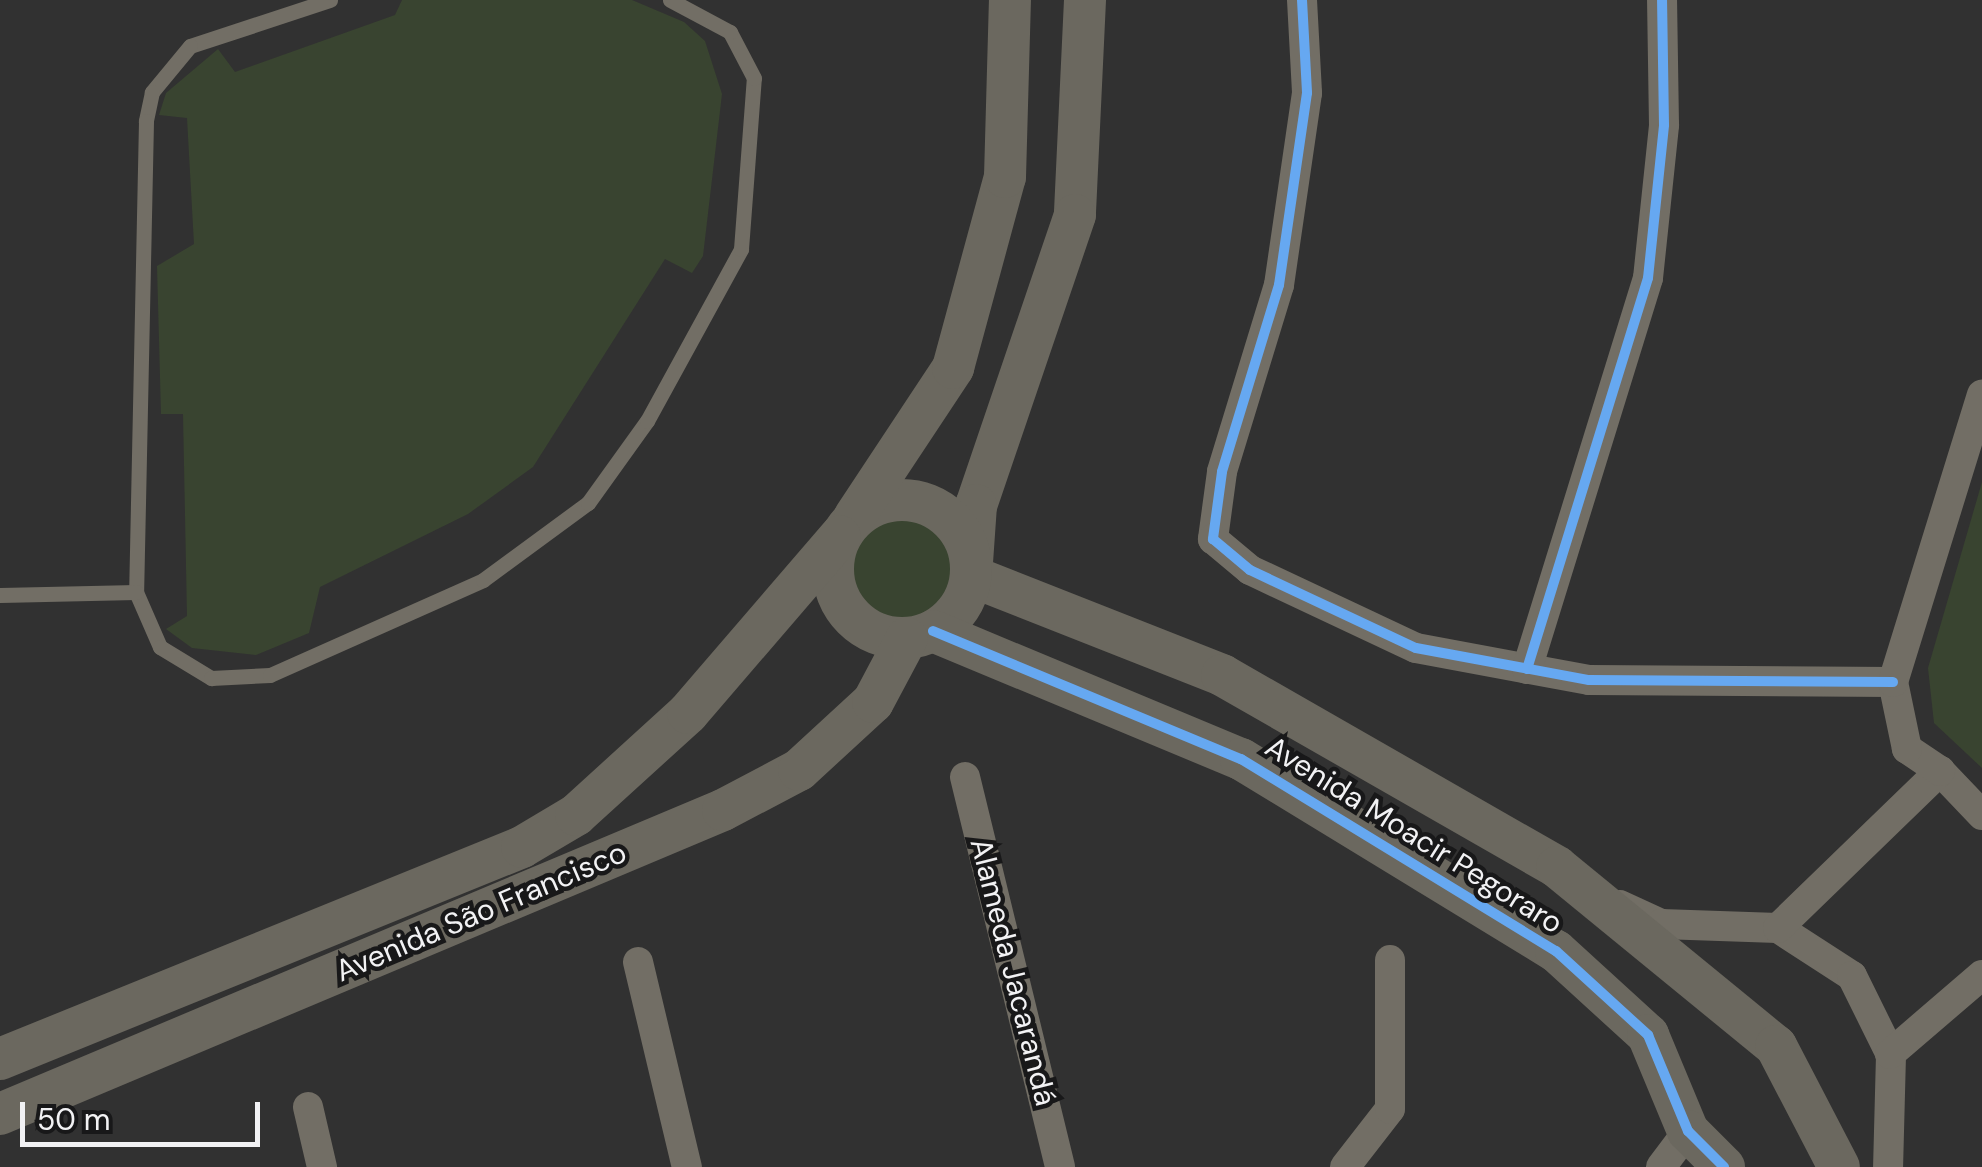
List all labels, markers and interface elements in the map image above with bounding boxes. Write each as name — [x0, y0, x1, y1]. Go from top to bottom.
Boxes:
street label: Avenida Moacir Pegoraro — [1259, 729, 1569, 941]
street label: Avenida São Francisco — [330, 834, 632, 990]
street label: Alameda Jacarandá — [962, 835, 1064, 1109]
scale bar — [25, 1082, 265, 1144]
text: 50 m — [37, 1100, 111, 1139]

